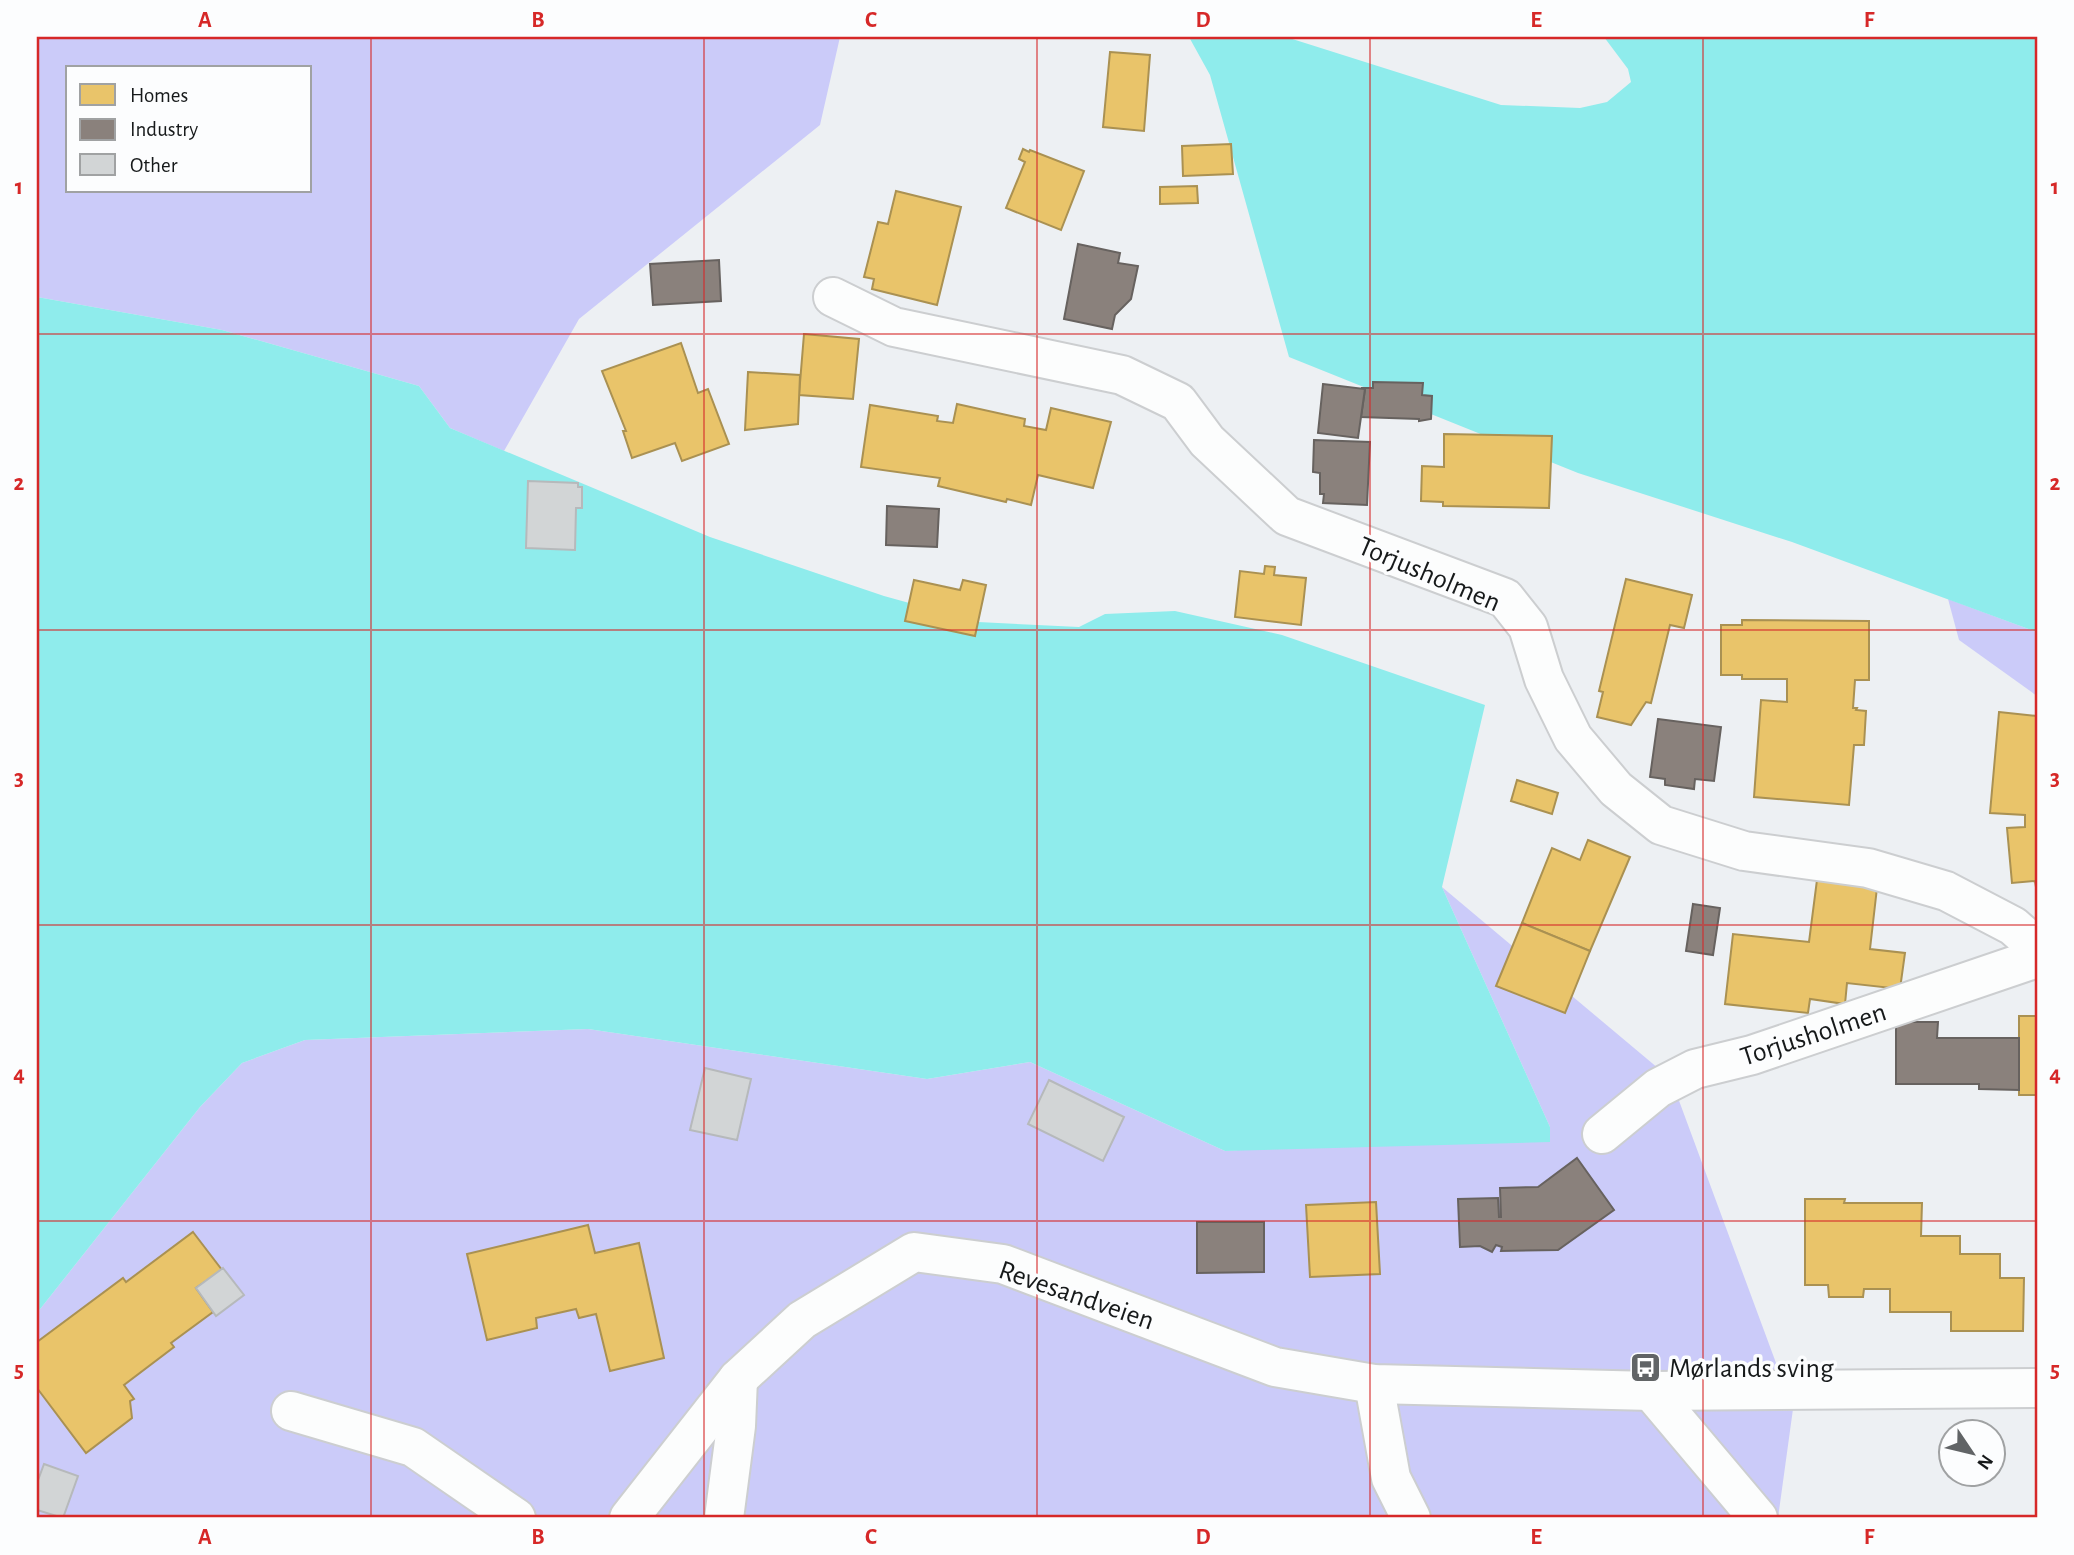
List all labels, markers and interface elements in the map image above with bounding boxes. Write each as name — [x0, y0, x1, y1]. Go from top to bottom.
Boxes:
text: A — [198, 9, 212, 32]
text: B — [531, 9, 545, 32]
text: C — [865, 9, 877, 32]
text: D — [1195, 9, 1211, 32]
text: E — [1530, 9, 1542, 32]
text: F — [1864, 9, 1875, 32]
legend — [66, 66, 312, 192]
text: Homes — [130, 85, 188, 106]
text: Industry — [130, 119, 198, 140]
text: Other — [130, 155, 178, 176]
text: 1 — [15, 176, 23, 199]
text: 1 — [2051, 176, 2059, 199]
text: 2 — [14, 472, 25, 495]
text: 2 — [2050, 472, 2061, 495]
street label: Torjusholmen — [1354, 532, 1504, 617]
text: 3 — [14, 767, 24, 790]
text: 3 — [2050, 767, 2060, 790]
street label: Torjusholmen — [1737, 998, 1890, 1072]
text: 4 — [13, 1063, 25, 1086]
text: 4 — [2049, 1063, 2061, 1086]
street label: Revesandveien — [995, 1256, 1158, 1336]
bus stop icon: Mørlands sving — [1629, 1350, 1663, 1384]
place label: Mørlands sving — [1669, 1355, 1834, 1383]
text: 5 — [14, 1359, 24, 1382]
text: 5 — [2050, 1359, 2060, 1382]
north arrow — [1938, 1418, 2008, 1488]
text: N — [1973, 1451, 1996, 1473]
text: A — [198, 1526, 212, 1549]
text: B — [531, 1526, 545, 1549]
text: C — [865, 1526, 877, 1549]
text: D — [1195, 1526, 1211, 1549]
text: E — [1530, 1526, 1542, 1549]
text: F — [1864, 1526, 1875, 1549]

